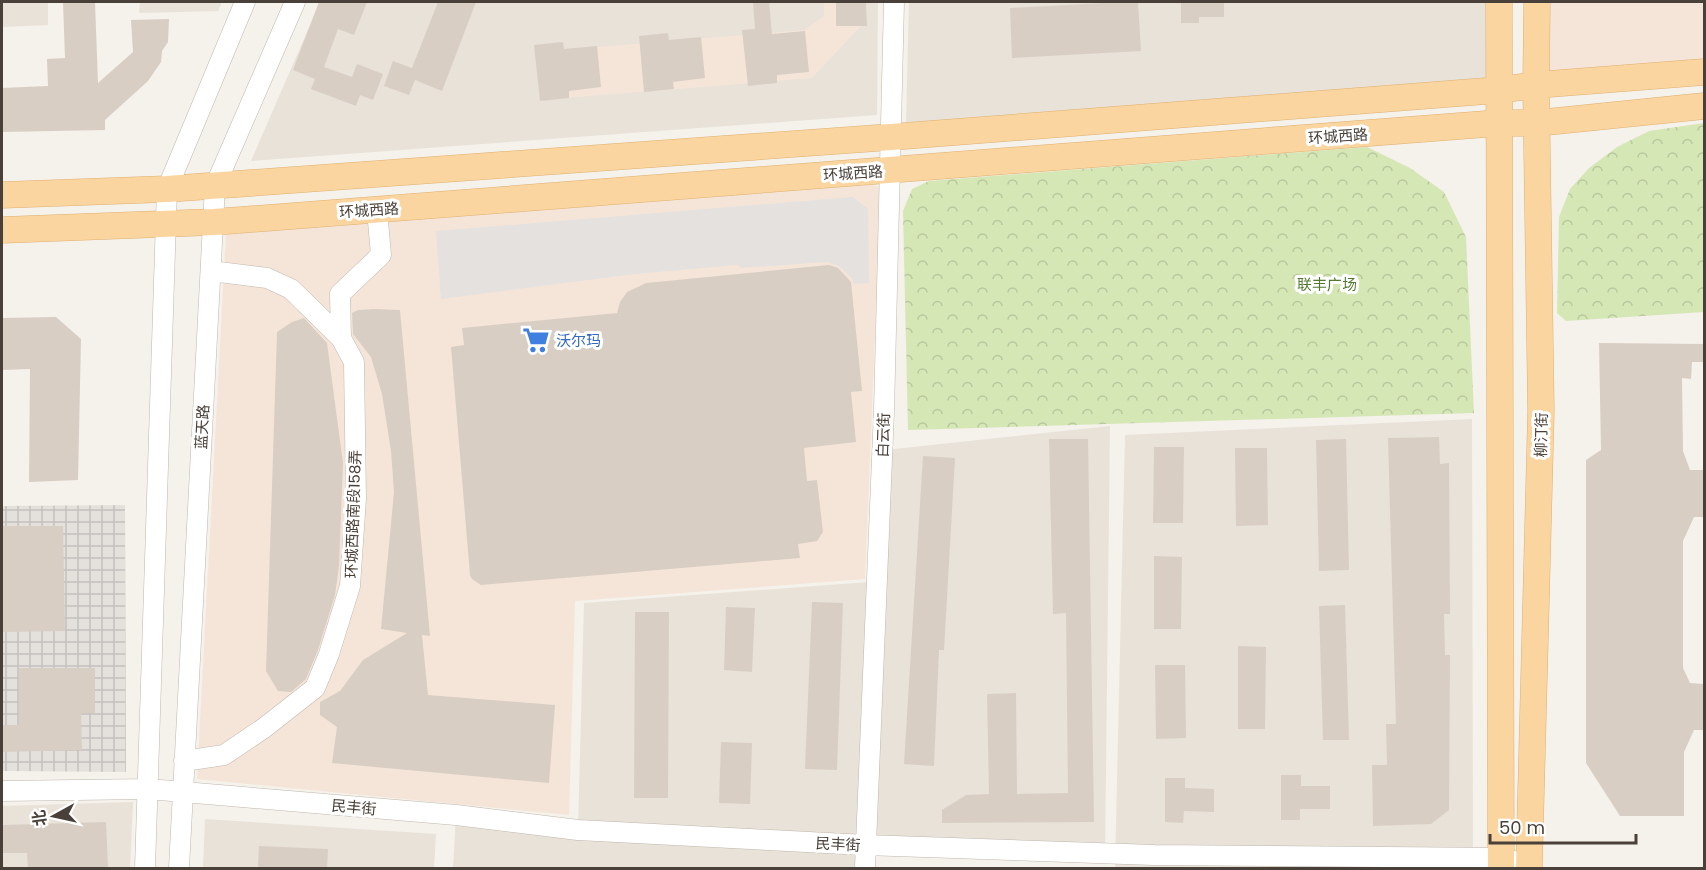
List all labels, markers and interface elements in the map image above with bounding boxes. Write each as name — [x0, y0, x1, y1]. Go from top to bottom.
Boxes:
street label: 环城西路 — [1307, 123, 1369, 149]
street label: 环城西路 — [822, 160, 884, 186]
street label: 环城西路 — [338, 197, 400, 223]
park label: 联丰广场 — [1297, 274, 1357, 295]
supermarket icon: 沃尔玛 — [521, 325, 551, 355]
place label: 沃尔玛 — [556, 330, 601, 351]
street label: 蓝天路 — [190, 404, 214, 450]
street label: 白云街 — [872, 412, 894, 458]
street label: 柳汀街 — [1530, 412, 1552, 458]
street label: 环城西路南段158弄 — [340, 449, 366, 579]
north arrow — [24, 786, 84, 846]
street label: 民丰街 — [331, 795, 377, 819]
scale bar — [1490, 807, 1636, 845]
text: 北 — [27, 808, 52, 828]
text: 50 m — [1499, 815, 1545, 840]
street label: 民丰街 — [815, 832, 861, 856]

